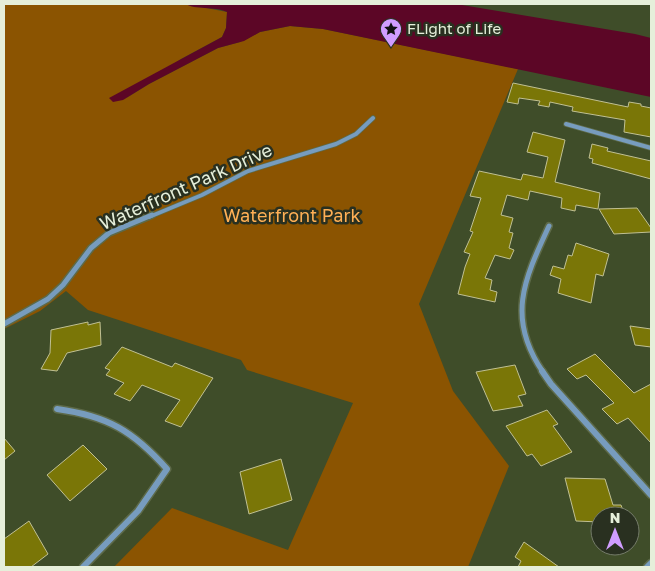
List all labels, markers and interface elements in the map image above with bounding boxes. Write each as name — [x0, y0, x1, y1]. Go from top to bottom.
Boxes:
place icon: FLight of Life — [379, 17, 403, 48]
place label: FLight of Life — [407, 19, 502, 37]
street label: Waterfront Park Drive — [96, 138, 275, 234]
park label: Waterfront Park — [223, 204, 361, 226]
north arrow — [590, 506, 640, 556]
text: N — [610, 509, 620, 526]

